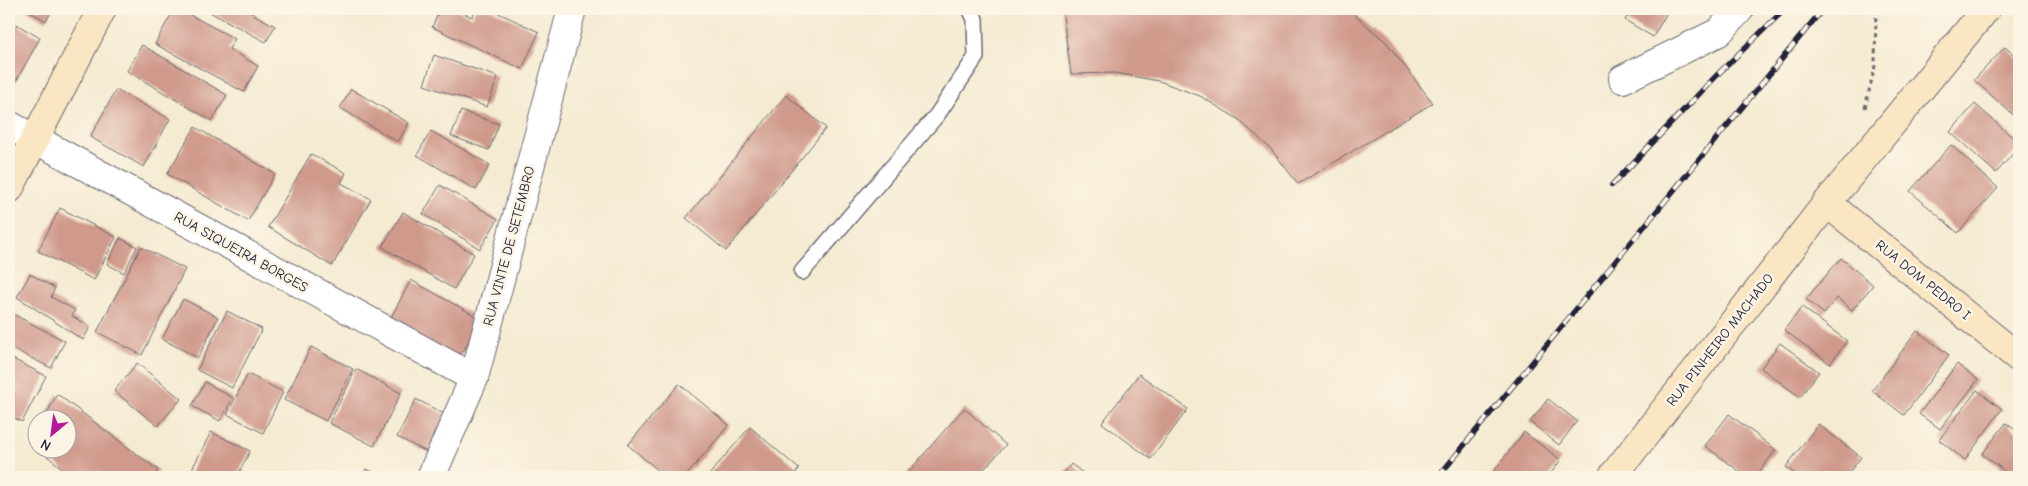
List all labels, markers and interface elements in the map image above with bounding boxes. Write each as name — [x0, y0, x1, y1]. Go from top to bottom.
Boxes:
street label: RUA VINTE DE SETEMBRO — [479, 164, 539, 328]
street label: RUA SIQUEIRA BORGES — [171, 208, 311, 296]
street label: RUA DOM PEDRO I — [1872, 236, 1974, 324]
street label: RUA PINHEIRO MACHADO — [1663, 270, 1777, 410]
north arrow — [28, 408, 78, 458]
text: N — [38, 435, 54, 455]

